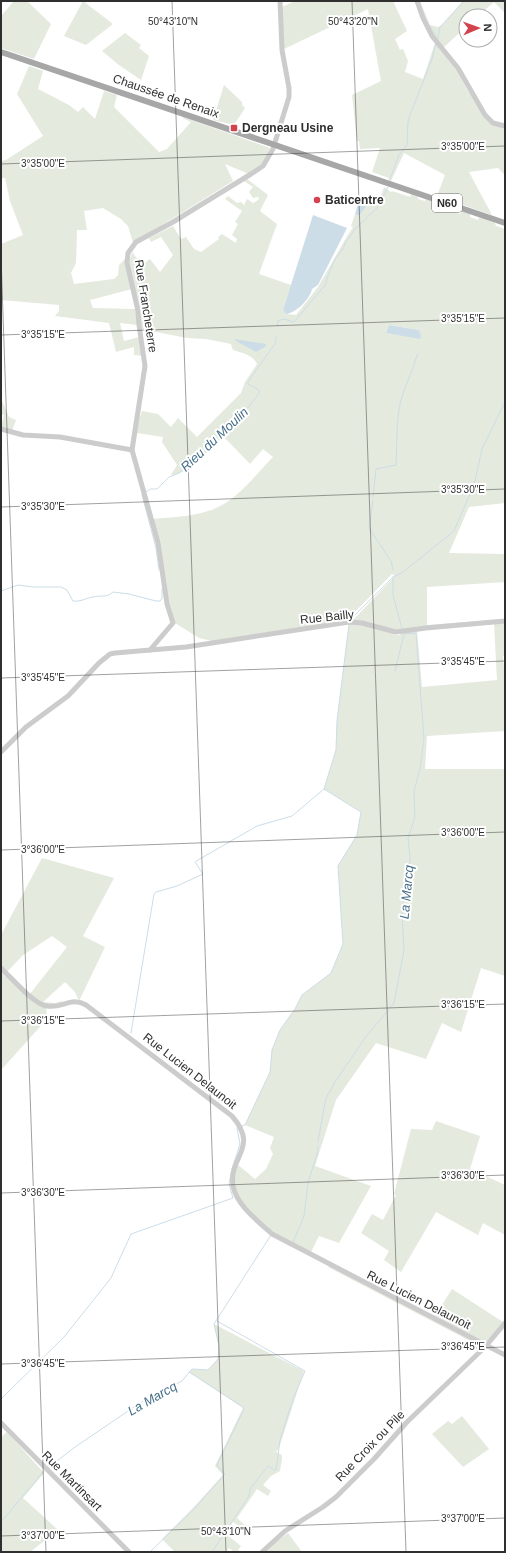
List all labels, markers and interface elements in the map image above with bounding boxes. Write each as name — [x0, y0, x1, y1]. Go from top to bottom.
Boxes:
north arrow — [458, 8, 498, 48]
text: 50°43'10"N — [148, 16, 198, 27]
text: 50°43'20"N — [328, 16, 378, 27]
text: N — [482, 23, 494, 32]
street label: Chaussée de Renaix — [111, 71, 221, 121]
place label: Dergneau Usine — [242, 121, 334, 135]
marker: Dergneau Usine — [229, 123, 239, 133]
text: 3°35'00"E — [441, 141, 485, 152]
text: 3°35'00"E — [21, 158, 65, 169]
place label: Baticentre — [325, 193, 384, 207]
road number: N60 — [432, 194, 462, 212]
marker: Baticentre — [312, 195, 322, 205]
street label: Rue Francheterre — [132, 258, 160, 354]
text: 3°35'15"E — [441, 313, 485, 324]
text: 3°35'15"E — [21, 329, 65, 340]
water label: Rieu du Moulin — [178, 404, 251, 474]
text: 3°35'30"E — [441, 484, 485, 495]
text: 3°35'30"E — [21, 501, 65, 512]
street label: Rue Bailly — [299, 607, 355, 627]
text: 3°35'45"E — [441, 656, 485, 667]
text: 3°35'45"E — [21, 672, 65, 683]
text: 3°36'00"E — [441, 827, 485, 838]
text: 3°36'00"E — [21, 844, 65, 855]
water label: La Marcq — [397, 864, 416, 920]
text: 3°36'15"E — [441, 999, 485, 1010]
text: 3°36'15"E — [21, 1015, 65, 1026]
street label: Rue Lucien Delaunoit — [140, 1030, 240, 1112]
text: 3°36'30"E — [441, 1170, 485, 1181]
text: 3°36'30"E — [21, 1187, 65, 1198]
street label: Rue Lucien Delaunoit — [365, 1268, 474, 1333]
text: 3°36'45"E — [441, 1341, 485, 1352]
text: 3°36'45"E — [21, 1358, 65, 1369]
water label: La Marcq — [125, 1378, 180, 1418]
street label: Rue Croix ou Pile — [333, 1407, 408, 1484]
street label: Rue Martinsart — [39, 1448, 105, 1514]
text: 3°37'00"E — [441, 1513, 485, 1524]
text: 50°43'10"N — [201, 1526, 251, 1537]
text: 3°37'00"E — [21, 1530, 65, 1541]

